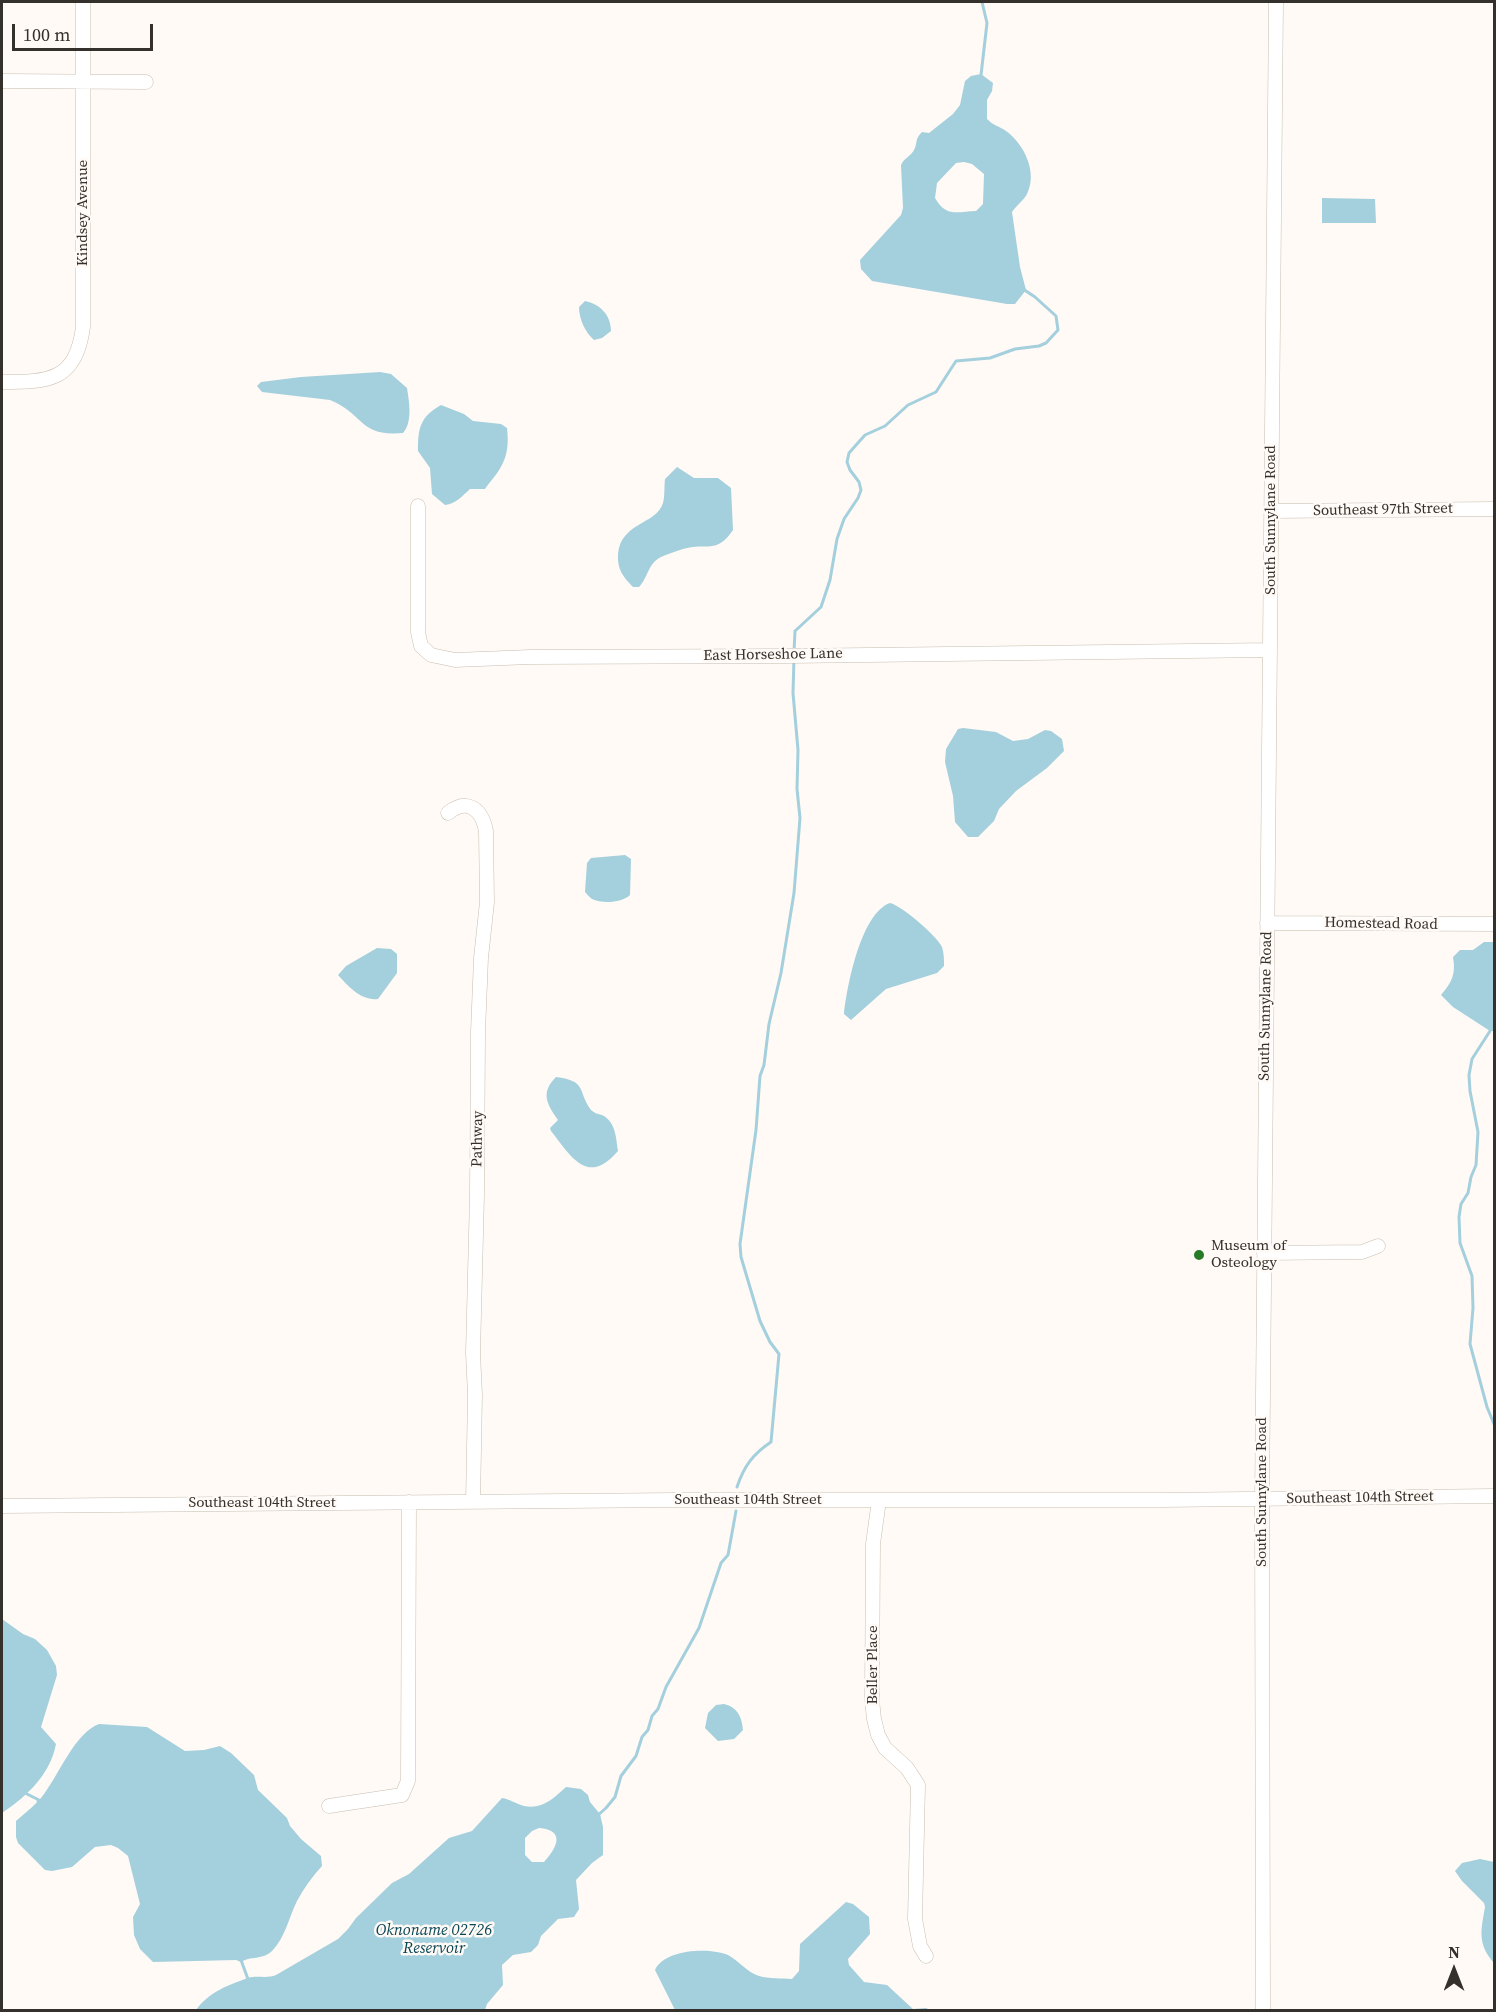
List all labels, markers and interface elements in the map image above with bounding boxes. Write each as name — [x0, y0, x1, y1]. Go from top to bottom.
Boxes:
scale bar — [15, 12, 156, 50]
text: 100 m — [23, 22, 70, 47]
street label: Kindsey Avenue — [74, 160, 92, 266]
street label: South Sunnylane Road — [1262, 445, 1280, 595]
street label: Southeast 97th Street — [1313, 500, 1453, 520]
street label: East Horseshoe Lane — [703, 645, 843, 665]
street label: Homestead Road — [1324, 914, 1438, 934]
street label: South Sunnylane Road — [1256, 931, 1276, 1081]
street label: Pathway — [469, 1111, 487, 1167]
place label: Museum of Osteology — [1211, 1237, 1286, 1272]
marker: Museum of Osteology — [1192, 1248, 1206, 1262]
street label: South Sunnylane Road — [1253, 1417, 1271, 1567]
street label: Southeast 104th Street — [1286, 1488, 1434, 1508]
street label: Southeast 104th Street — [674, 1491, 822, 1509]
street label: Southeast 104th Street — [188, 1494, 336, 1512]
street label: Beller Place — [864, 1625, 882, 1705]
water label: Oknoname 02726 Reservoir — [376, 1921, 492, 1959]
north arrow — [1424, 1940, 1484, 2000]
text: N — [1448, 1941, 1460, 1963]

